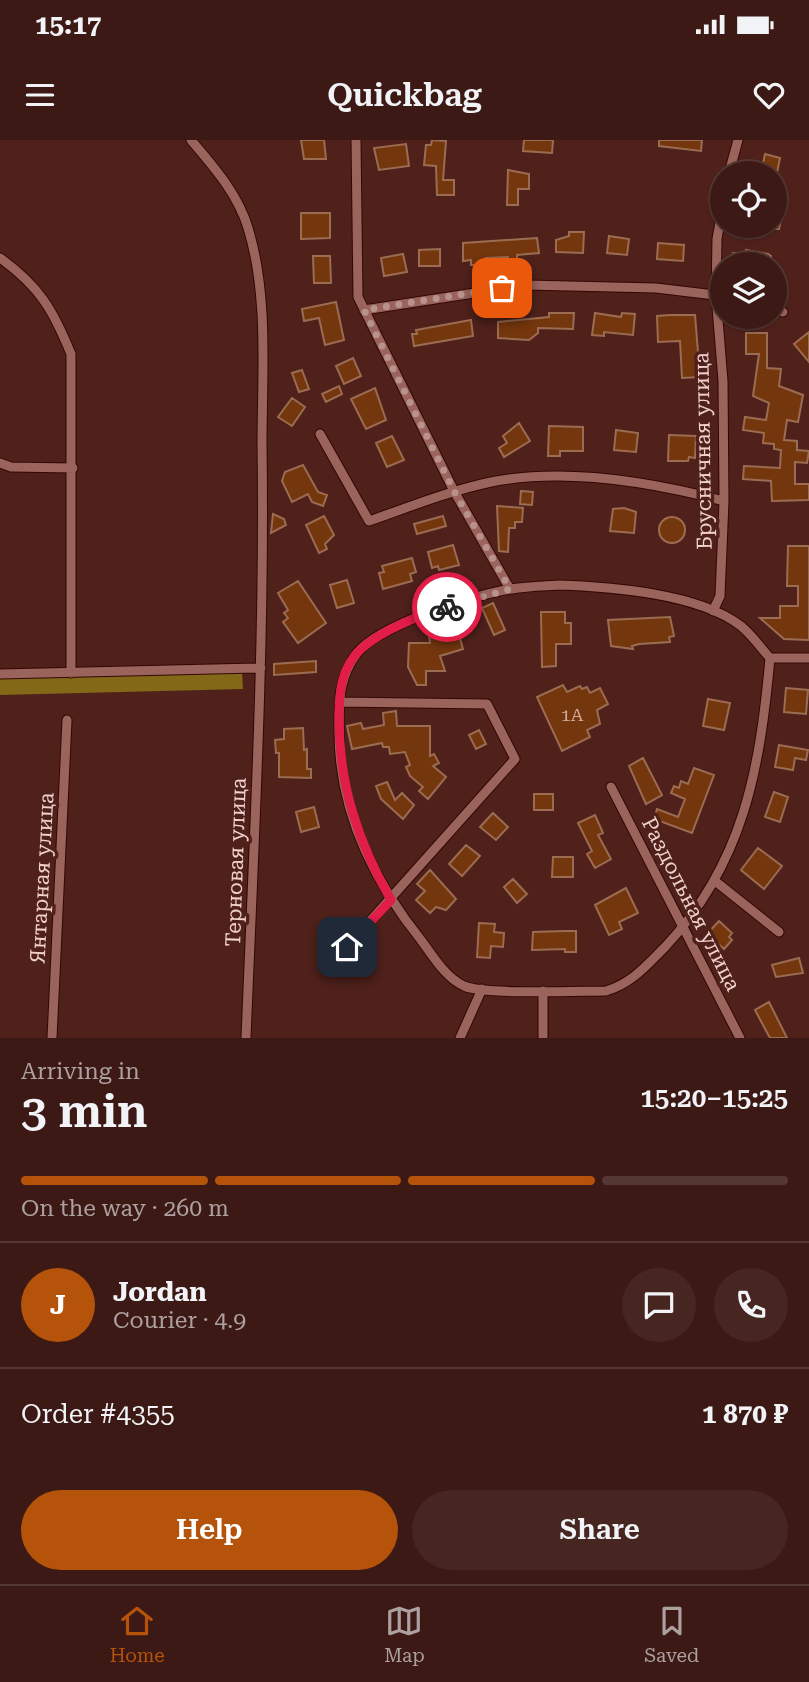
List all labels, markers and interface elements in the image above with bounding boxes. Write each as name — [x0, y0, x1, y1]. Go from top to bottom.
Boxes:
text: 15:17 — [35, 10, 101, 40]
icon: menu — [21, 76, 59, 114]
text: Quickbag — [327, 76, 482, 114]
icon: heart — [750, 76, 788, 114]
map controls — [710, 161, 787, 329]
button: locate — [710, 161, 787, 238]
button: layers — [710, 252, 787, 329]
pin — [472, 258, 532, 318]
icon: bag — [483, 269, 521, 307]
street label: Брусничная улица — [689, 351, 717, 550]
courier — [412, 572, 482, 642]
icon: bike — [428, 588, 466, 626]
house number: 1А — [561, 704, 584, 725]
street label: Терновая улица — [221, 776, 251, 947]
street label: Янтарная улица — [26, 791, 58, 964]
street label: Раздольная улица — [637, 813, 746, 996]
pin — [317, 917, 377, 977]
icon: home — [328, 928, 366, 966]
text: Arriving in — [21, 1058, 140, 1085]
text: 15:20–15:25 — [640, 1083, 788, 1113]
text: 3 min — [21, 1084, 148, 1138]
text: On the way · 260 m — [21, 1195, 229, 1222]
button: chat — [622, 1268, 696, 1342]
button: phone — [714, 1268, 788, 1342]
text: Jordan — [113, 1277, 207, 1307]
text: J — [50, 1290, 66, 1320]
text: Courier · 4.9 — [113, 1307, 246, 1334]
text: Order #4355 — [21, 1399, 175, 1429]
text: 1 870 ₽ — [702, 1399, 788, 1429]
button: Help — [21, 1490, 398, 1570]
button: Share — [412, 1490, 788, 1570]
tab: Home — [110, 1602, 165, 1667]
tab: Map — [384, 1602, 425, 1667]
tab: Saved — [644, 1602, 699, 1667]

